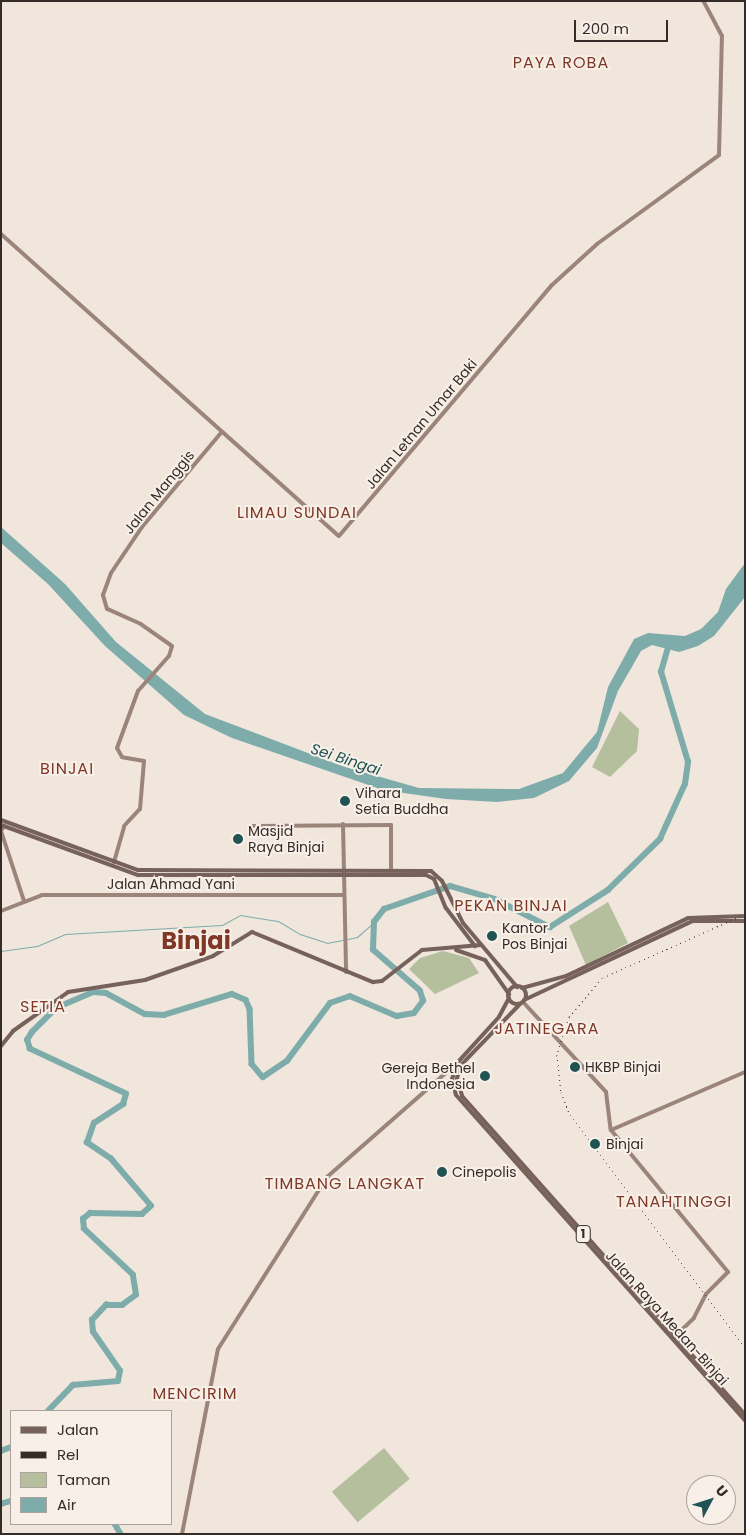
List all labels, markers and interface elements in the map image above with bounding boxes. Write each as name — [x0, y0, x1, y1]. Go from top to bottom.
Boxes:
scale bar — [576, 10, 670, 42]
text: 200 m — [582, 18, 629, 39]
district label: PAYA ROBA — [512, 53, 610, 73]
street label: Jalan Letnan Umar Baki — [362, 356, 480, 492]
street label: Jalan Manggis — [120, 447, 198, 537]
district label: LIMAU SUNDAI — [236, 503, 358, 523]
water label: Sei Bingai — [309, 739, 383, 779]
district label: BINJAI — [39, 759, 95, 779]
place label: Vihara Setia Buddha — [355, 785, 449, 818]
marker: Vihara Setia Buddha — [339, 795, 351, 807]
place label: Masjid Raya Binjai — [248, 823, 324, 856]
marker: Masjid Raya Binjai — [232, 833, 244, 845]
street label: Jalan Ahmad Yani — [107, 876, 235, 892]
district label: PEKAN BINJAI — [453, 896, 569, 916]
place label: Kantor Pos Binjai — [502, 920, 567, 952]
district label: Binjai — [161, 927, 231, 955]
marker: Kantor Pos Binjai — [486, 930, 498, 942]
district label: SETIA — [19, 997, 67, 1017]
district label: JATINEGARA — [493, 1019, 601, 1039]
place label: HKBP Binjai — [585, 1059, 661, 1075]
place label: Gereja Bethel Indonesia — [381, 1060, 475, 1092]
marker: HKBP Binjai — [569, 1061, 581, 1073]
marker: Gereja Bethel Indonesia — [479, 1070, 491, 1082]
place label: Binjai — [606, 1136, 643, 1152]
marker: Binjai — [588, 1137, 602, 1151]
place label: Cinepolis — [452, 1164, 517, 1180]
marker: Cinepolis — [436, 1166, 448, 1178]
district label: TIMBANG LANGKAT — [263, 1174, 427, 1194]
district label: TANAHTINGGI — [615, 1192, 733, 1212]
road number: 1 — [576, 1224, 590, 1244]
street label: Jalan Raya Medan-Binjai — [602, 1247, 732, 1389]
district label: MENCIRIM — [152, 1384, 238, 1404]
legend — [10, 1410, 172, 1525]
text: Jalan — [57, 1419, 99, 1440]
text: Rel — [57, 1444, 79, 1465]
text: Taman — [57, 1469, 110, 1490]
north arrow — [686, 1475, 736, 1525]
text: U — [711, 1481, 733, 1501]
text: Air — [57, 1494, 76, 1515]

